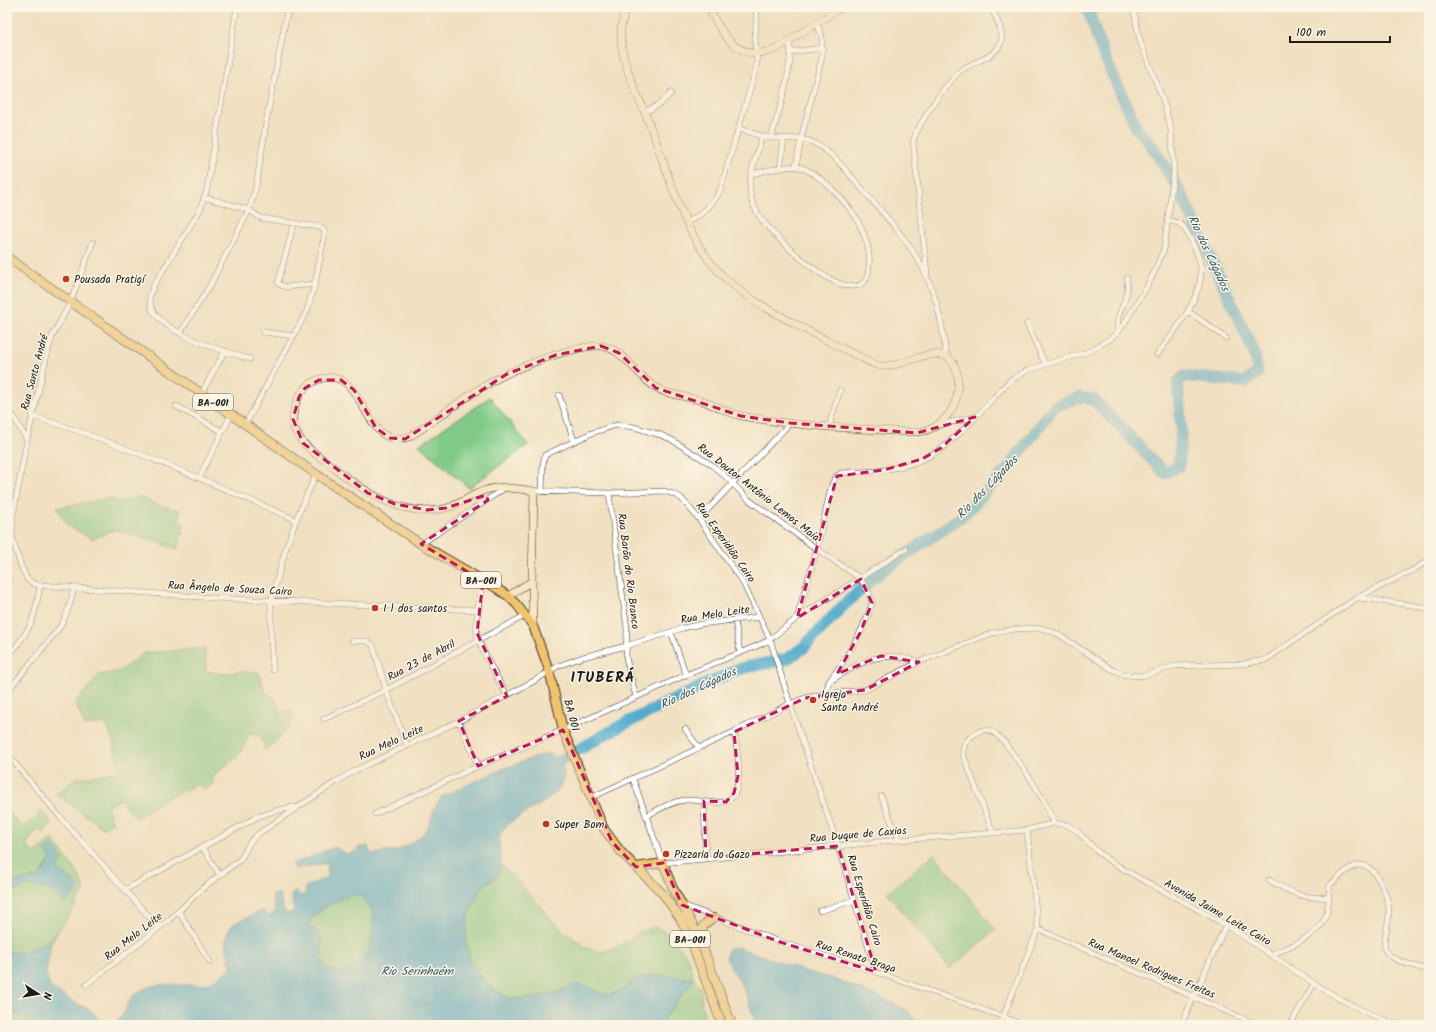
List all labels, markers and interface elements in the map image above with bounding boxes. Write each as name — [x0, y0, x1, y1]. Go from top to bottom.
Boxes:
scale bar — [1290, 18, 1390, 44]
text: 100 m — [1296, 23, 1327, 42]
water label: Rio dos Cágados — [1183, 212, 1235, 296]
place label: Pousada Pratigí — [74, 271, 147, 289]
marker: Pousada Pratigí — [61, 274, 71, 284]
street label: Rua Santo André — [16, 331, 54, 412]
road number: BA-001 — [193, 394, 233, 410]
street label: Rua Doutor Antônio Lemos Maia — [693, 439, 823, 546]
water label: Rio dos Cágados — [952, 450, 1024, 524]
street label: Rua Esperidião Cairo — [691, 499, 760, 586]
street label: Rua Barão do Rio Branco — [612, 512, 644, 630]
road number: BA-001 — [461, 572, 501, 588]
street label: Rua Ângelo de Souza Cairo — [167, 577, 293, 601]
place label: I l dos santos — [383, 600, 447, 618]
street label: Rua Melo Leite — [679, 601, 751, 629]
marker: I l dos santos — [370, 603, 380, 613]
street label: Rua 23 de Abril — [384, 635, 459, 686]
water label: Rio dos Cágados — [657, 662, 741, 714]
district label: ITUBERÁ — [571, 666, 635, 690]
place label: Igreja Santo André — [821, 686, 879, 717]
marker: Igreja Santo André — [808, 695, 818, 705]
street label: BA 001 — [558, 697, 584, 733]
street label: Rua Melo Leite — [356, 720, 427, 766]
place label: Super Bom — [554, 816, 604, 834]
marker: Super Bom — [541, 819, 551, 829]
street label: Rua Duque de Caxias — [809, 822, 908, 848]
place label: Pizzaria do Gazo — [674, 846, 750, 864]
marker: Pizzaria do Gazo — [661, 849, 671, 859]
street label: Rua Esperidião Cairo — [842, 852, 886, 948]
street label: Avenida Jaime Leite Cairo — [1161, 875, 1274, 951]
street label: Rua Melo Leite — [101, 908, 167, 965]
road number: BA-001 — [670, 931, 710, 947]
street label: Rua Manoel Rodrigues Freitas — [1085, 934, 1218, 1004]
street label: Rua Renato Braga — [813, 935, 898, 978]
water label: Rio Serinhaém — [381, 962, 454, 981]
north arrow — [18, 974, 58, 1014]
text: N — [37, 991, 56, 1001]

